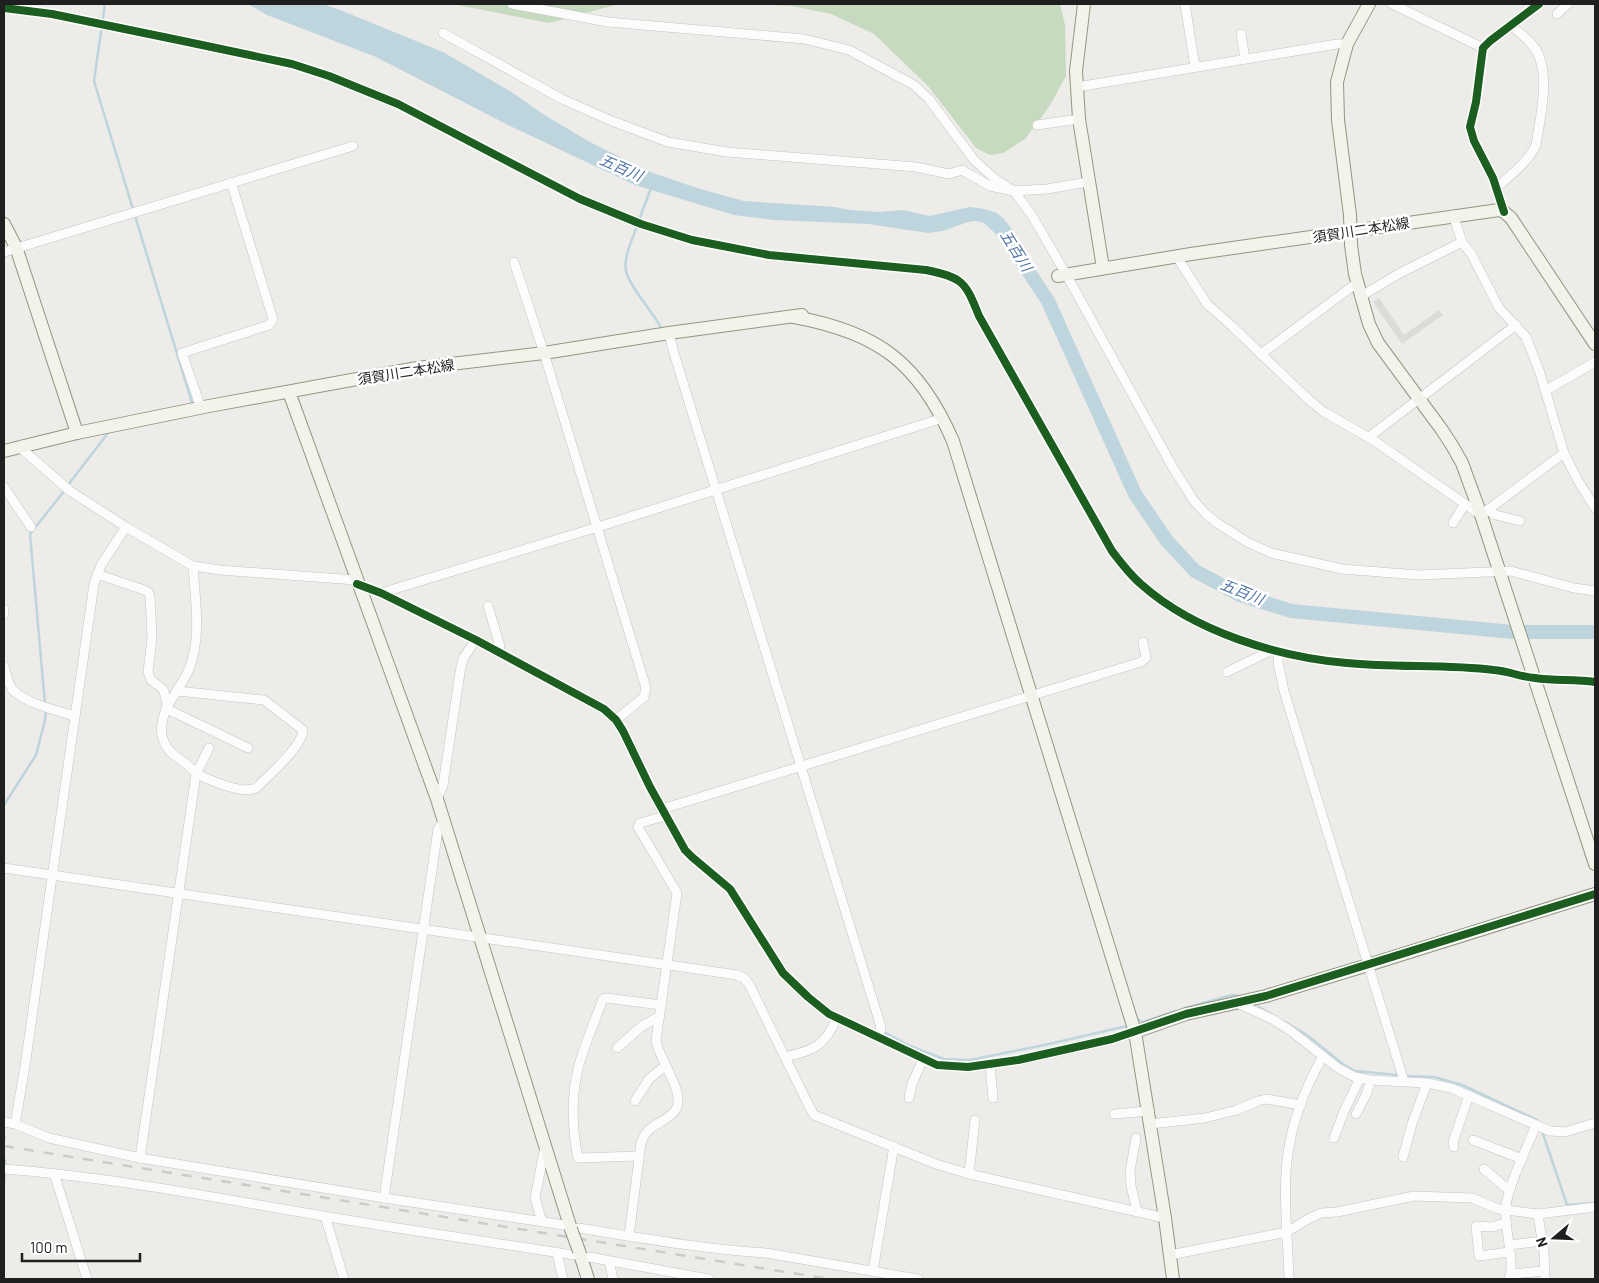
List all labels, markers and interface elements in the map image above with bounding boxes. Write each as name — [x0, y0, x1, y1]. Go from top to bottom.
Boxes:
water label: 五百川 — [597, 150, 647, 185]
street label: 須賀川二本松線 — [1311, 213, 1411, 246]
water label: 五百川 — [997, 227, 1037, 276]
street label: 須賀川二本松線 — [356, 355, 456, 388]
water label: 五百川 — [1218, 574, 1268, 609]
north arrow — [1529, 1213, 1579, 1263]
scale bar — [22, 1230, 140, 1262]
text: N — [1532, 1235, 1551, 1250]
text: 100 m — [30, 1238, 68, 1256]

